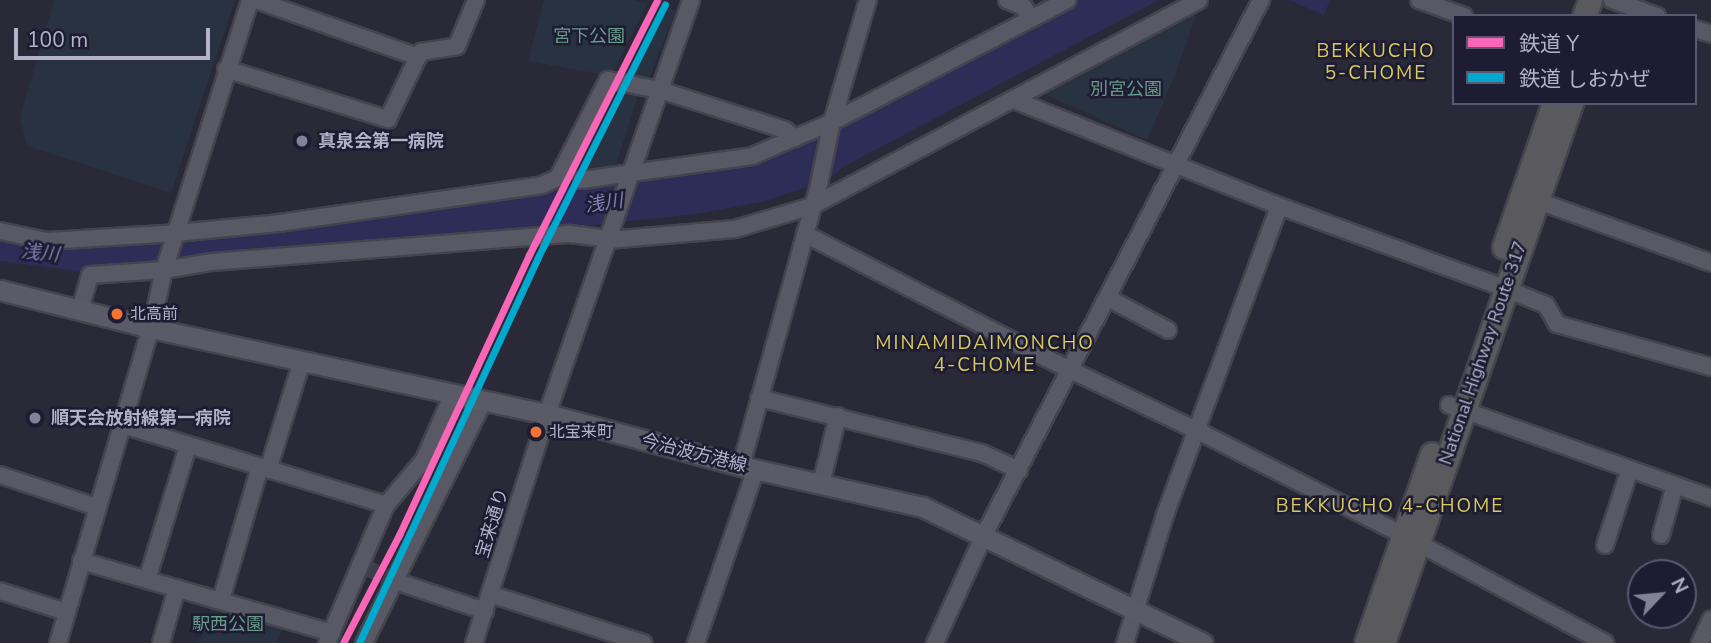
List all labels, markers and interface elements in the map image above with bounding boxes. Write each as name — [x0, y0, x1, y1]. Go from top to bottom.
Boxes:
scale bar — [18, 14, 214, 58]
legend — [1452, 14, 1697, 105]
park label: 宮下公園 — [553, 25, 625, 47]
text: 100 m — [27, 26, 88, 54]
text: 鉄道 Y — [1519, 30, 1579, 58]
district label: BEKKUCHO 5-CHOME — [1317, 41, 1435, 85]
text: 鉄道 しおかぜ — [1519, 65, 1650, 93]
park label: 別宮公園 — [1090, 78, 1162, 100]
place label: 真泉会第一病院 — [318, 130, 444, 152]
marker: 真泉会第一病院 — [292, 131, 312, 151]
water label: 浅川 — [584, 190, 624, 218]
street label: National Highway Route 317 — [1435, 239, 1531, 467]
water label: 浅川 — [20, 241, 60, 267]
place label: 北高前 — [130, 304, 178, 324]
marker: 北高前 — [110, 307, 124, 321]
district label: MINAMIDAIMONCHO 4-CHOME — [877, 333, 1093, 377]
place label: 順天会放射線第一病院 — [51, 407, 231, 429]
marker: 順天会放射線第一病院 — [25, 408, 45, 428]
place label: 北宝来町 — [549, 422, 613, 442]
marker: 北宝来町 — [529, 425, 543, 439]
street label: 今治波方港線 — [639, 429, 749, 477]
street label: 宝来通り — [471, 485, 513, 561]
district label: BEKKUCHO 4-CHOME — [1278, 496, 1502, 518]
north arrow — [1627, 559, 1697, 629]
text: N — [1664, 574, 1694, 598]
park label: 駅西公園 — [192, 613, 264, 635]

